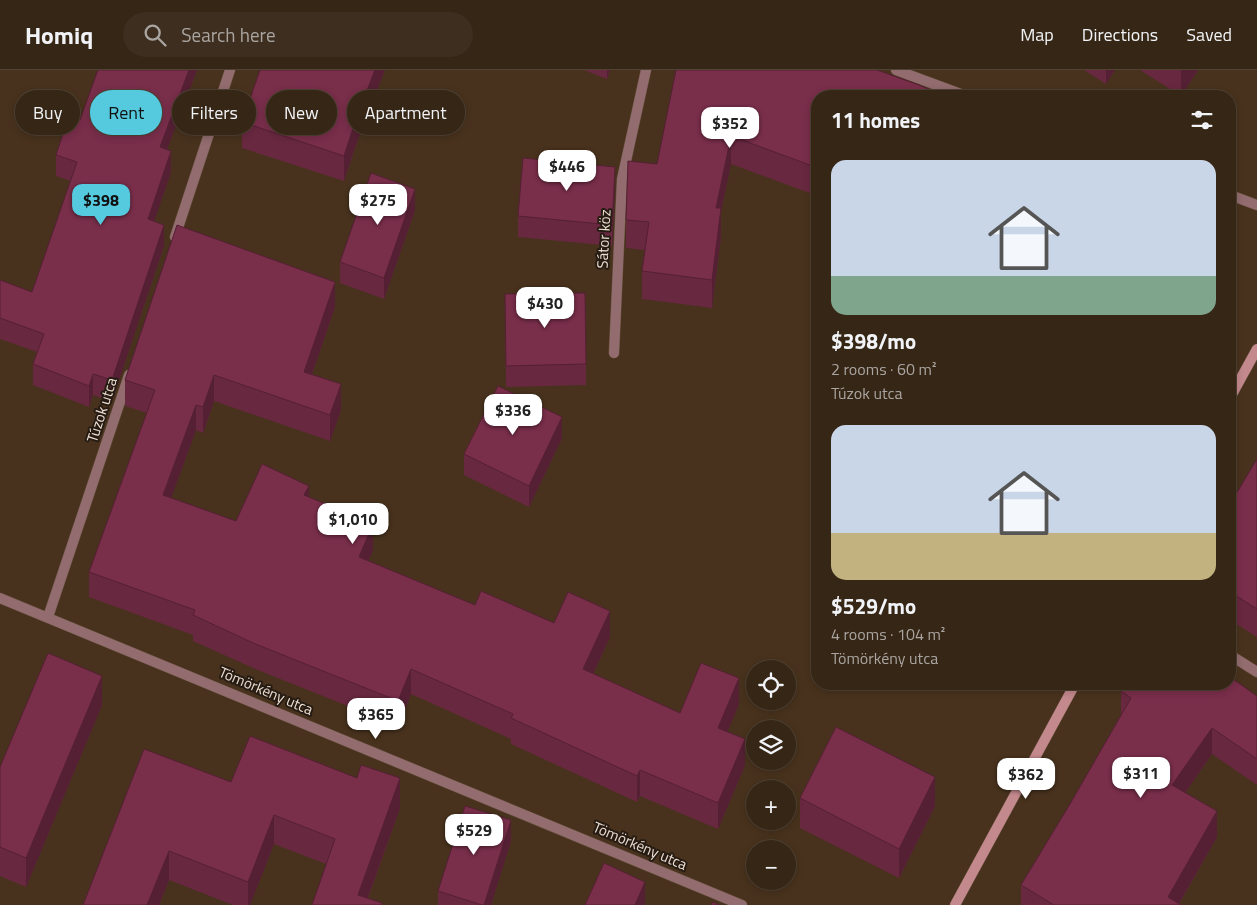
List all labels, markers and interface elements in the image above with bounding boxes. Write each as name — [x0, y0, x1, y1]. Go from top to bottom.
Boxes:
search box — [123, 12, 473, 57]
text: Homiq — [25, 17, 93, 53]
text: Search here — [181, 20, 275, 49]
icon: search — [141, 21, 169, 49]
text: Map — [1020, 21, 1054, 48]
text: Directions — [1082, 21, 1158, 48]
text: Saved — [1186, 21, 1232, 48]
chip: Buy — [15, 90, 80, 135]
chip: Rent — [90, 90, 162, 135]
chip: Filters — [172, 90, 256, 135]
chip: New — [266, 90, 337, 135]
chip: Apartment — [347, 90, 465, 135]
text: 11 homes — [831, 104, 920, 136]
pin: $352 — [700, 106, 760, 149]
icon: filters — [1188, 106, 1216, 134]
text: $352 — [712, 111, 748, 135]
pin: $446 — [537, 150, 597, 192]
text: $446 — [549, 154, 585, 178]
pin: $398 — [71, 184, 131, 226]
pin: $275 — [348, 184, 408, 226]
text: $398 — [83, 188, 119, 212]
text: $275 — [360, 188, 396, 212]
icon: home — [979, 193, 1069, 283]
street label: Sátor köz — [590, 209, 617, 269]
pin: $430 — [515, 286, 575, 329]
text: $430 — [527, 291, 563, 315]
text: $398/mo — [831, 325, 916, 357]
text: 2 rooms · 60 m² — [831, 357, 936, 381]
street label: Túzok utca — [80, 374, 123, 445]
text: Túzok utca — [831, 381, 903, 405]
pin: $336 — [483, 394, 543, 436]
text: $336 — [495, 398, 531, 422]
icon: home — [979, 458, 1069, 548]
pin: $1,010 — [312, 502, 394, 545]
text: $1,010 — [328, 507, 378, 531]
text: $529/mo — [831, 590, 916, 622]
text: 4 rooms · 104 m² — [831, 622, 945, 646]
text: Tömörkény utca — [831, 646, 938, 670]
street label: Tömörkény utca — [215, 660, 317, 721]
map controls — [746, 660, 796, 890]
button: locate — [746, 660, 796, 710]
pin: $365 — [346, 698, 406, 740]
text: $365 — [358, 702, 394, 726]
button: layers — [746, 720, 796, 770]
pin: $311 — [1111, 756, 1171, 799]
pin: $362 — [996, 758, 1056, 800]
text: $311 — [1123, 761, 1159, 785]
text: $362 — [1008, 762, 1044, 786]
button: + — [746, 780, 796, 830]
pin: $529 — [444, 814, 504, 856]
street label: Tömörkény utca — [589, 815, 691, 876]
text: $529 — [456, 818, 492, 842]
button: − — [746, 840, 796, 890]

